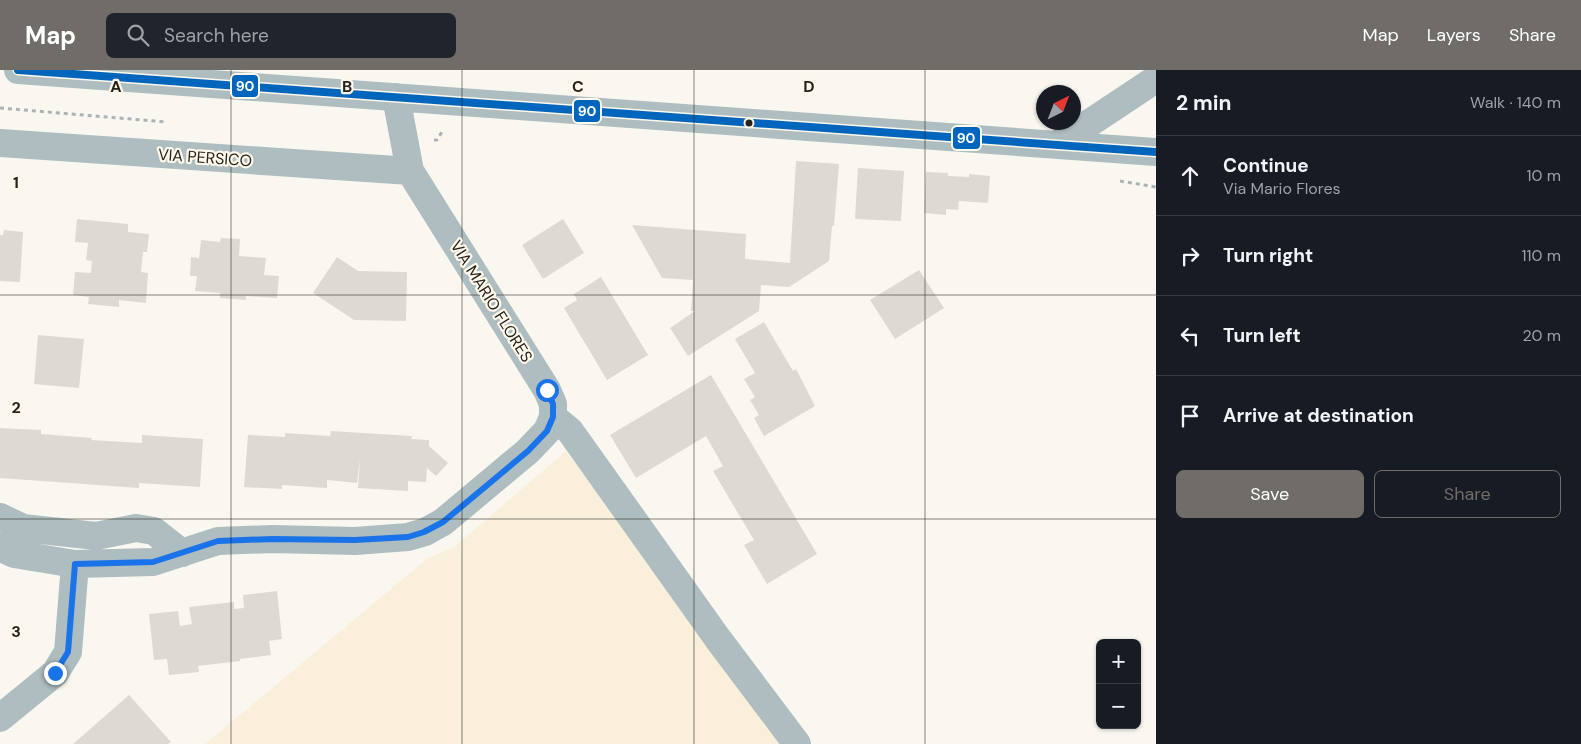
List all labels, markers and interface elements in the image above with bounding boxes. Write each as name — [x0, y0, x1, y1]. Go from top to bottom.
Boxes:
search box — [106, 13, 456, 58]
text: Map — [25, 20, 76, 51]
icon: search — [124, 21, 152, 49]
text: Search here — [164, 23, 269, 48]
text: Map — [1363, 23, 1399, 47]
text: Layers — [1427, 23, 1481, 47]
text: Share — [1509, 23, 1556, 47]
line badge: 90 — [231, 74, 259, 98]
text: A — [110, 76, 122, 97]
text: B — [342, 76, 352, 97]
text: C — [572, 76, 584, 97]
text: D — [803, 76, 815, 97]
text: 90 — [236, 77, 255, 95]
north arrow — [1036, 85, 1081, 130]
text: 2 min — [1176, 89, 1232, 117]
text: Walk · 140 m — [1470, 92, 1561, 113]
line badge: 90 — [573, 99, 601, 123]
text: 90 — [578, 102, 597, 120]
unlabelled marker — [744, 118, 754, 128]
line badge: 90 — [952, 126, 981, 150]
text: 90 — [957, 129, 976, 147]
street label: VIA PERSICO — [157, 144, 253, 171]
text: Continue — [1223, 153, 1309, 178]
icon: ahead — [1176, 162, 1204, 190]
text: 10 m — [1527, 165, 1561, 186]
text: 1 — [13, 172, 19, 193]
text: Via Mario Flores — [1223, 178, 1341, 199]
street label: VIA MARIO FLORES — [446, 237, 537, 366]
icon: right — [1176, 242, 1204, 270]
text: Turn right — [1223, 243, 1313, 268]
text: 110 m — [1522, 245, 1561, 266]
icon: left — [1176, 322, 1204, 350]
text: Turn left — [1223, 323, 1301, 348]
text: 20 m — [1522, 325, 1561, 346]
route start — [536, 379, 559, 402]
text: 2 — [11, 397, 21, 418]
icon: arrive — [1176, 402, 1204, 430]
text: Arrive at destination — [1223, 403, 1414, 428]
button: Save — [1176, 470, 1364, 518]
button: Share — [1374, 470, 1561, 518]
text: 3 — [11, 621, 21, 642]
map controls — [1096, 639, 1141, 729]
button: + — [1096, 639, 1141, 684]
route end — [44, 662, 67, 685]
button: − — [1096, 684, 1141, 729]

